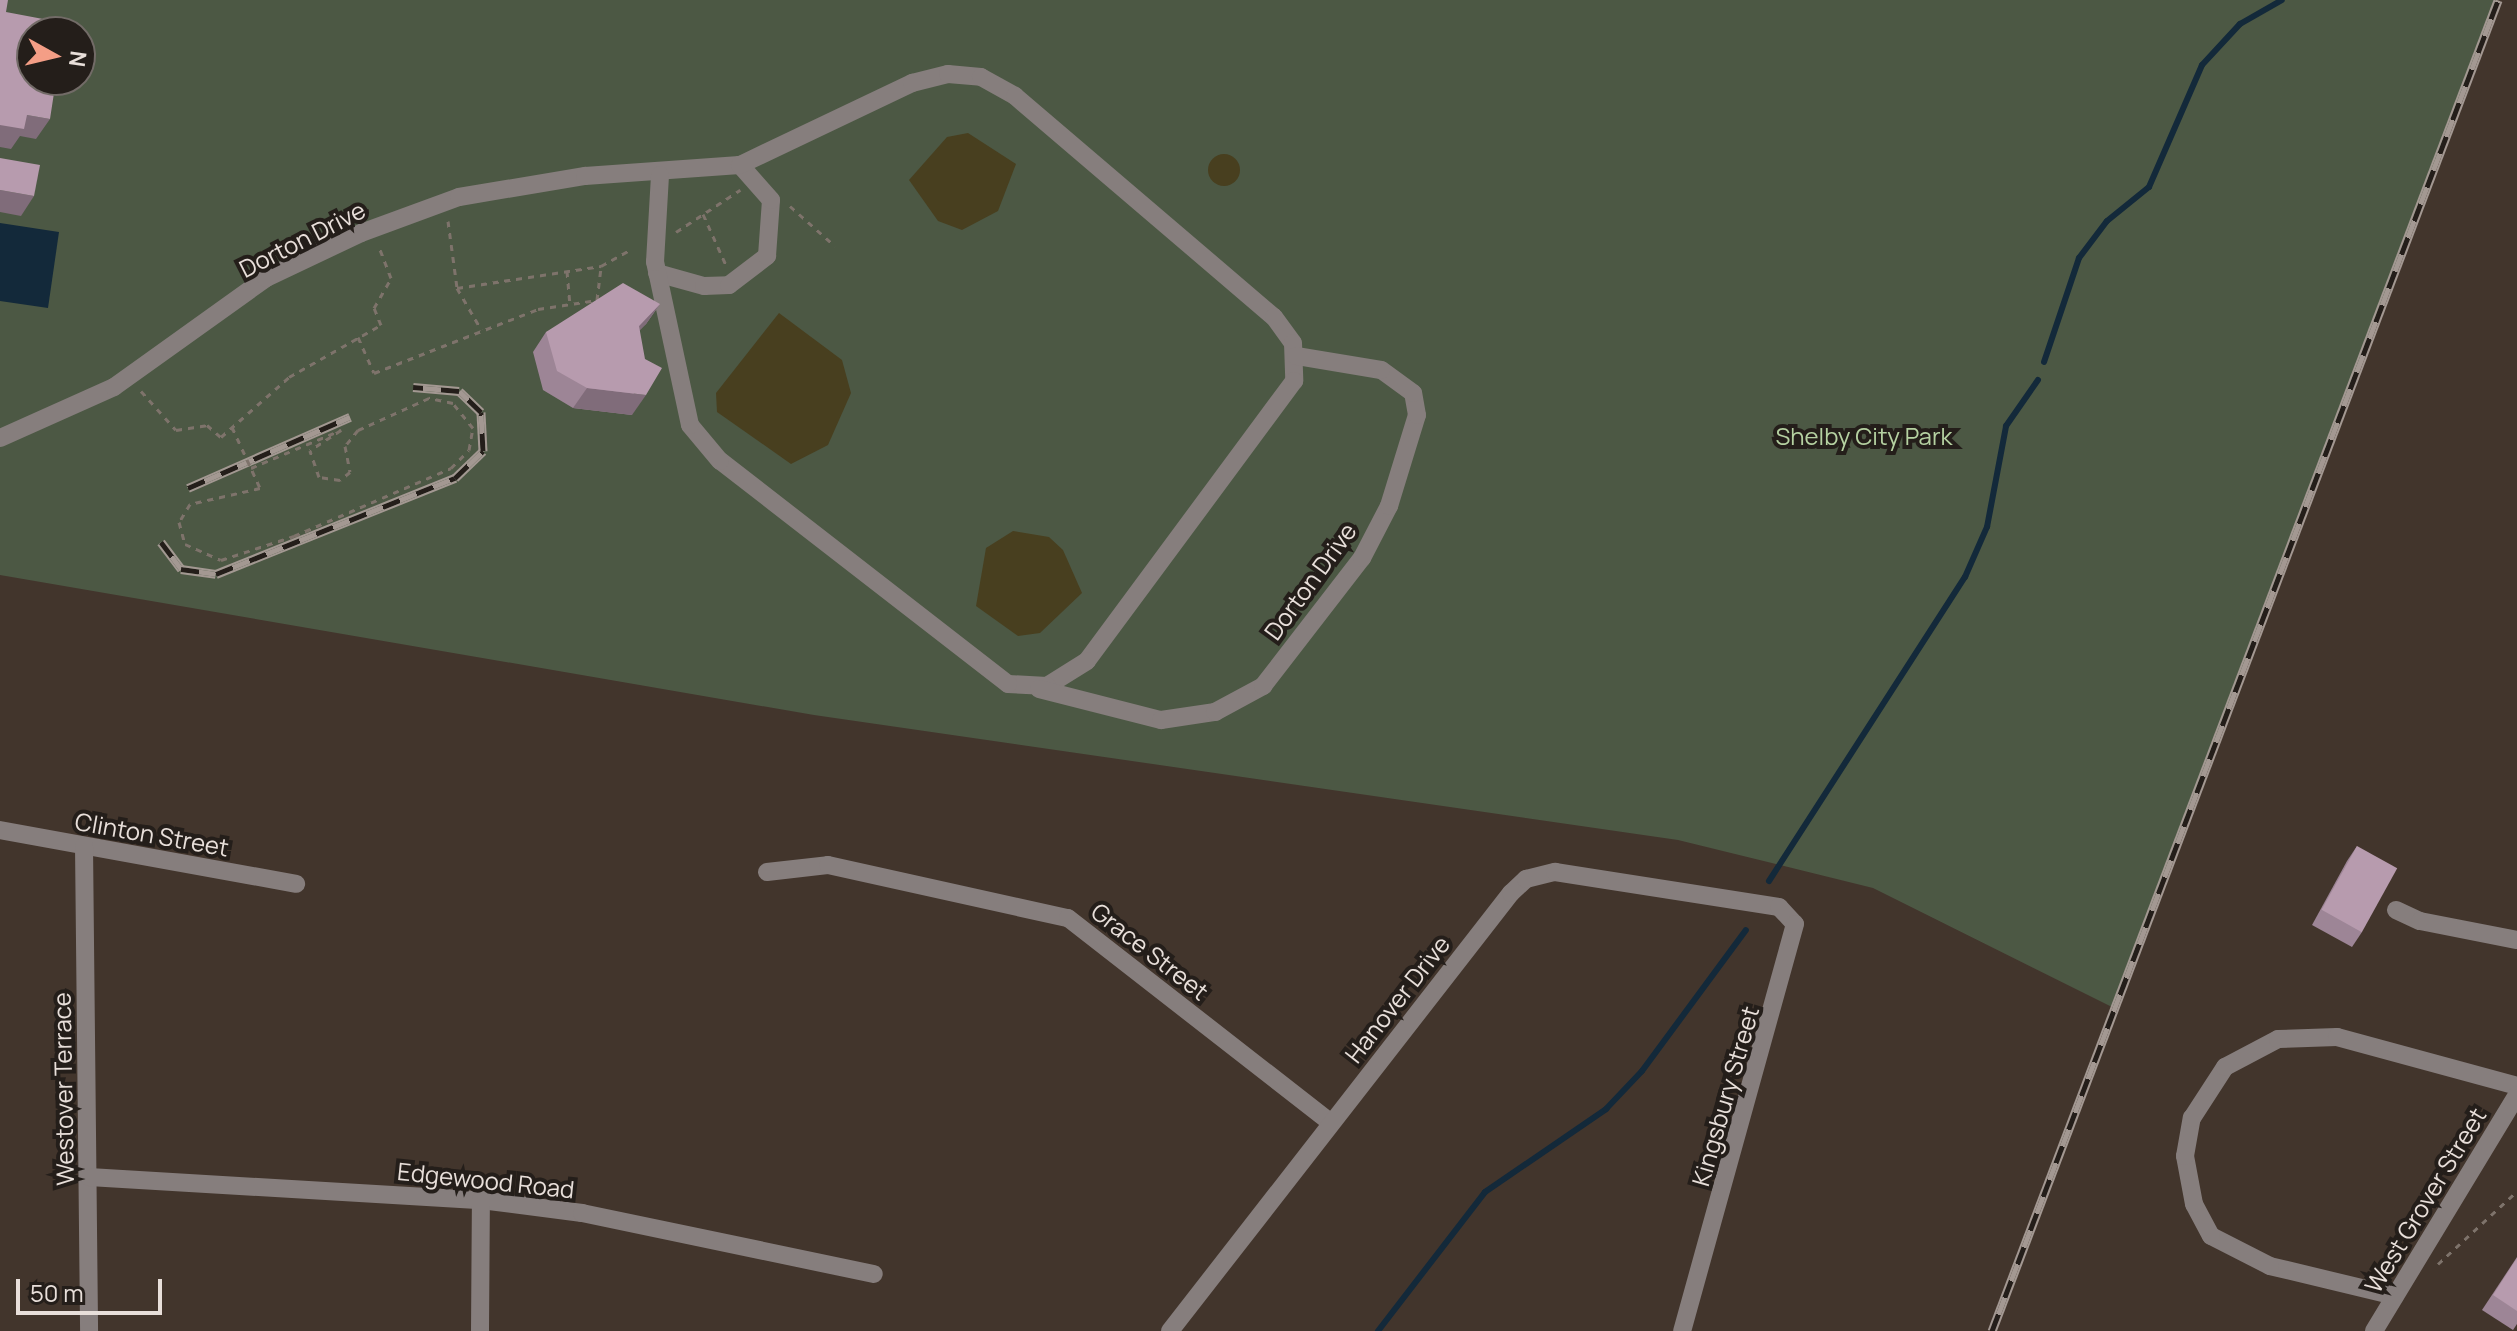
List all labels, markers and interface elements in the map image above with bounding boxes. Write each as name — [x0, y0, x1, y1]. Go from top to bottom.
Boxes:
north arrow — [16, 16, 96, 96]
text: N — [62, 49, 94, 69]
street label: Dorton Drive — [234, 195, 370, 283]
park label: Shelby City Park — [1775, 422, 1953, 450]
street label: Dorton Drive — [1258, 517, 1362, 645]
street label: Clinton Street — [73, 806, 231, 862]
street label: Grace Street — [1086, 896, 1214, 1006]
street label: Hanover Drive — [1339, 930, 1455, 1068]
street label: Westover Terrace — [47, 992, 79, 1186]
street label: Kingsbury Street — [1686, 1003, 1764, 1189]
street label: West Grover Street — [2358, 1102, 2492, 1298]
street label: Edgewood Road — [396, 1156, 576, 1204]
scale bar — [20, 1263, 166, 1313]
text: 50 m — [30, 1276, 84, 1309]

